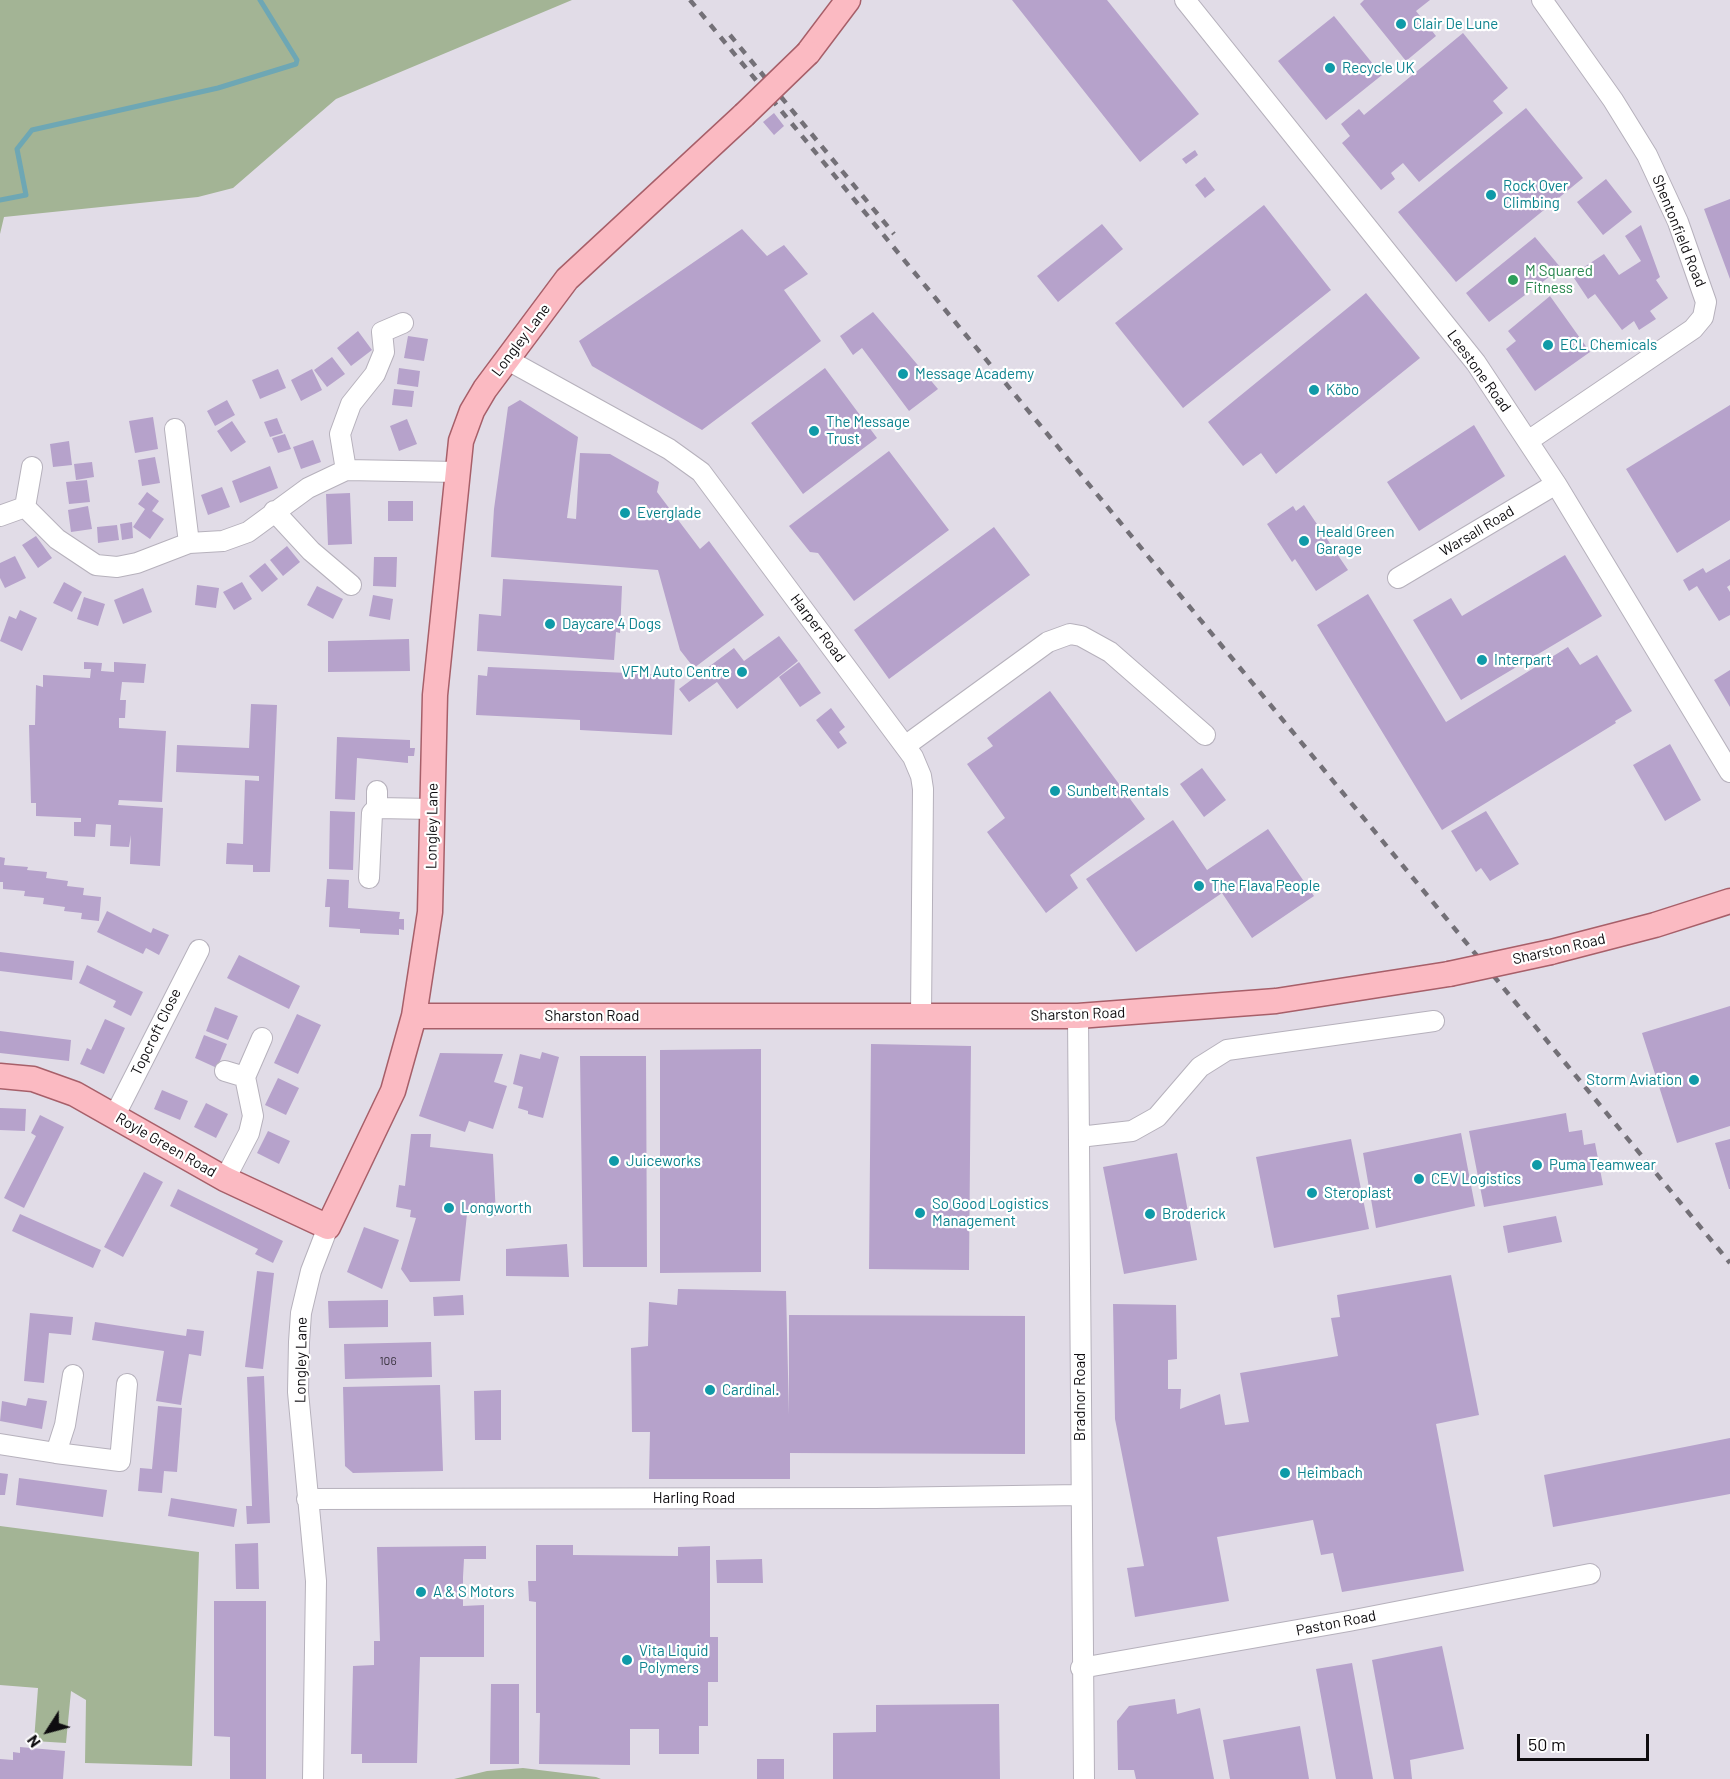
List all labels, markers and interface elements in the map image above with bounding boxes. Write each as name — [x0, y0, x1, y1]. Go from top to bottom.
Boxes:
place label: Clair De Lune — [1413, 15, 1498, 33]
marker: Clair De Lune — [1394, 17, 1408, 31]
place label: Recycle UK — [1342, 59, 1415, 77]
marker: Recycle UK — [1323, 61, 1337, 75]
street label: Shentonfield Road — [1648, 172, 1710, 290]
place label: Rock Over Climbing — [1503, 177, 1568, 212]
marker: Rock Over Climbing — [1484, 188, 1498, 202]
place label: M Squared Fitness — [1525, 262, 1593, 297]
marker: M Squared Fitness — [1506, 273, 1520, 287]
street label: Longley Lane — [488, 300, 554, 380]
street label: Leestone Road — [1443, 326, 1515, 416]
place label: ECL Chemicals — [1560, 336, 1657, 354]
marker: ECL Chemicals — [1541, 338, 1555, 352]
place label: Message Academy — [915, 365, 1034, 383]
marker: Message Academy — [896, 367, 910, 381]
place label: Köbo — [1326, 381, 1359, 399]
marker: Köbo — [1307, 383, 1321, 397]
place label: The Message Trust — [826, 413, 910, 448]
marker: The Message Trust — [807, 424, 821, 438]
street label: Warsall Road — [1437, 502, 1517, 560]
place label: Everglade — [637, 504, 702, 522]
marker: Everglade — [618, 506, 632, 520]
place label: Heald Green Garage — [1316, 523, 1395, 558]
marker: Heald Green Garage — [1297, 534, 1311, 548]
street label: Harper Road — [787, 590, 849, 666]
place label: Daycare 4 Dogs — [562, 615, 661, 633]
marker: Daycare 4 Dogs — [543, 617, 557, 631]
place label: Interpart — [1494, 651, 1552, 669]
marker: Interpart — [1475, 653, 1489, 667]
place label: VFM Auto Centre — [622, 663, 730, 681]
marker: VFM Auto Centre — [735, 665, 749, 679]
place label: Sunbelt Rentals — [1067, 782, 1169, 800]
street label: Longley Lane — [422, 783, 442, 869]
marker: Sunbelt Rentals — [1048, 784, 1062, 798]
place label: The Flava People — [1211, 877, 1320, 895]
marker: The Flava People — [1192, 879, 1206, 893]
street label: Sharston Road — [1511, 930, 1607, 968]
street label: Topcroft Close — [127, 985, 185, 1079]
street label: Sharston Road — [1030, 1003, 1126, 1025]
street label: Sharston Road — [545, 1007, 639, 1025]
place label: Storm Aviation — [1586, 1071, 1682, 1089]
marker: Storm Aviation — [1687, 1073, 1701, 1087]
street label: Royle Green Road — [112, 1109, 220, 1181]
place label: Juiceworks — [626, 1152, 701, 1170]
marker: Juiceworks — [607, 1154, 621, 1168]
place label: Puma Teamwear — [1549, 1156, 1656, 1174]
marker: Puma Teamwear — [1530, 1158, 1544, 1172]
place label: CEV Logistics — [1431, 1170, 1521, 1188]
marker: CEV Logistics — [1412, 1172, 1426, 1186]
place label: Steroplast — [1324, 1184, 1392, 1202]
marker: Steroplast — [1305, 1186, 1319, 1200]
place label: So Good Logistics Management — [932, 1195, 1049, 1230]
place label: Longworth — [461, 1199, 532, 1217]
marker: Longworth — [442, 1201, 456, 1215]
place label: Broderick — [1162, 1205, 1226, 1223]
marker: So Good Logistics Management — [913, 1206, 927, 1220]
marker: Broderick — [1143, 1207, 1157, 1221]
street label: Longley Lane — [291, 1317, 311, 1403]
street label: Bradnor Road — [1071, 1353, 1089, 1441]
house number: 106 — [379, 1354, 397, 1368]
place label: Cardinal. — [722, 1381, 779, 1399]
marker: Cardinal. — [703, 1383, 717, 1397]
place label: Heimbach — [1297, 1464, 1363, 1482]
marker: Heimbach — [1278, 1466, 1292, 1480]
street label: Harling Road — [653, 1489, 735, 1507]
place label: A & S Motors — [433, 1583, 515, 1601]
marker: A & S Motors — [414, 1585, 428, 1599]
street label: Paston Road — [1294, 1606, 1378, 1640]
place label: Vita Liquid Polymers — [639, 1642, 708, 1677]
marker: Vita Liquid Polymers — [620, 1653, 634, 1667]
north arrow — [18, 1701, 78, 1761]
scale bar — [1520, 1722, 1652, 1760]
text: N — [22, 1732, 44, 1752]
text: 50 m — [1528, 1733, 1566, 1755]

